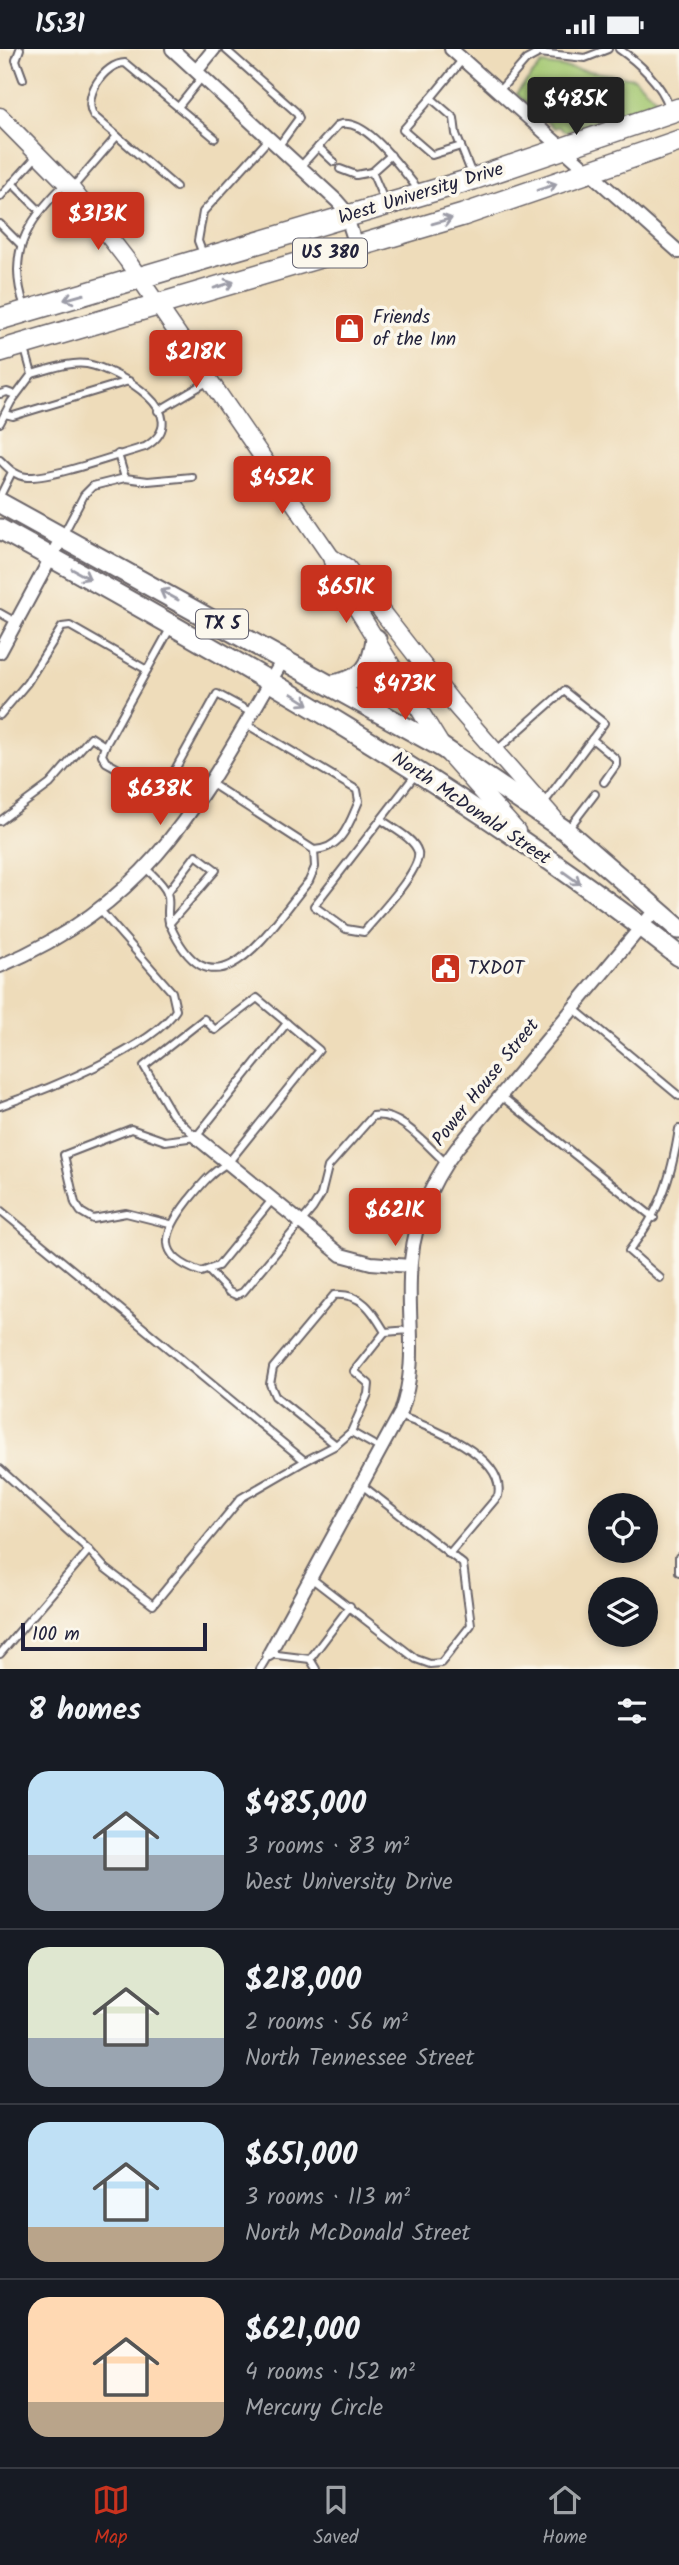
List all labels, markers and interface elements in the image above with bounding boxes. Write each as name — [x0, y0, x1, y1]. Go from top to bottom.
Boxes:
text: 15:31 — [35, 4, 84, 46]
pin: $485K — [527, 77, 625, 137]
text: $485K — [543, 82, 609, 118]
street label: West University Drive — [335, 154, 508, 233]
one-way arrow — [536, 180, 558, 193]
pin: $313K — [49, 193, 147, 252]
text: $313K — [68, 197, 128, 233]
one-way arrow — [431, 213, 453, 226]
road number: US 380 — [293, 239, 367, 267]
one-way arrow — [213, 278, 235, 291]
one-way arrow — [64, 292, 86, 305]
place label: Friends of the Inn — [373, 303, 456, 355]
shop icon: Friends of the Inn — [333, 312, 367, 346]
pin: $218K — [147, 331, 245, 390]
text: $218K — [165, 335, 227, 371]
pin: $452K — [233, 456, 331, 516]
text: $452K — [249, 461, 315, 497]
pin: $651K — [297, 565, 395, 625]
one-way arrow — [70, 568, 91, 581]
text: $651K — [317, 570, 375, 606]
one-way arrow — [159, 588, 180, 601]
road number: TX 5 — [196, 609, 248, 639]
pin: $473K — [356, 663, 454, 722]
text: $473K — [373, 667, 437, 703]
one-way arrow — [289, 692, 309, 706]
street label: North McDonald Street — [385, 745, 557, 874]
pin: $638K — [111, 767, 209, 827]
text: $638K — [127, 772, 193, 808]
one-way arrow — [562, 870, 581, 885]
public building icon: TXDOT — [428, 952, 462, 986]
place label: TXDOT — [468, 954, 526, 984]
street label: Power House Street — [425, 1012, 547, 1153]
pin: $621K — [346, 1189, 444, 1248]
text: $621K — [365, 1193, 425, 1229]
map controls — [588, 1493, 658, 1647]
button: locate — [588, 1493, 658, 1563]
button: layers — [588, 1577, 658, 1647]
scale bar — [21, 1620, 206, 1652]
text: 100 m — [32, 1620, 80, 1650]
text: 8 homes — [28, 1687, 141, 1735]
icon: filters — [613, 1692, 651, 1730]
text: $485,000 — [245, 1781, 366, 1829]
icon: home — [84, 1799, 168, 1883]
text: 3 rooms · 83 m² — [245, 1829, 409, 1865]
text: West University Drive — [245, 1865, 453, 1901]
text: $218,000 — [245, 1957, 361, 2005]
icon: home — [84, 1975, 168, 2059]
text: 2 rooms · 56 m² — [245, 2005, 408, 2041]
text: North Tennessee Street — [245, 2041, 474, 2077]
text: $651,000 — [245, 2132, 357, 2180]
icon: home — [84, 2150, 168, 2234]
text: 3 rooms · 113 m² — [245, 2180, 410, 2216]
text: North McDonald Street — [245, 2216, 470, 2252]
text: $621,000 — [245, 2307, 360, 2355]
icon: home — [84, 2325, 168, 2409]
text: 4 rooms · 152 m² — [245, 2355, 415, 2391]
text: Mercury Circle — [245, 2391, 383, 2427]
tab: Map — [92, 2481, 130, 2553]
tab: Saved — [313, 2481, 359, 2553]
tab: Home — [542, 2481, 587, 2553]

